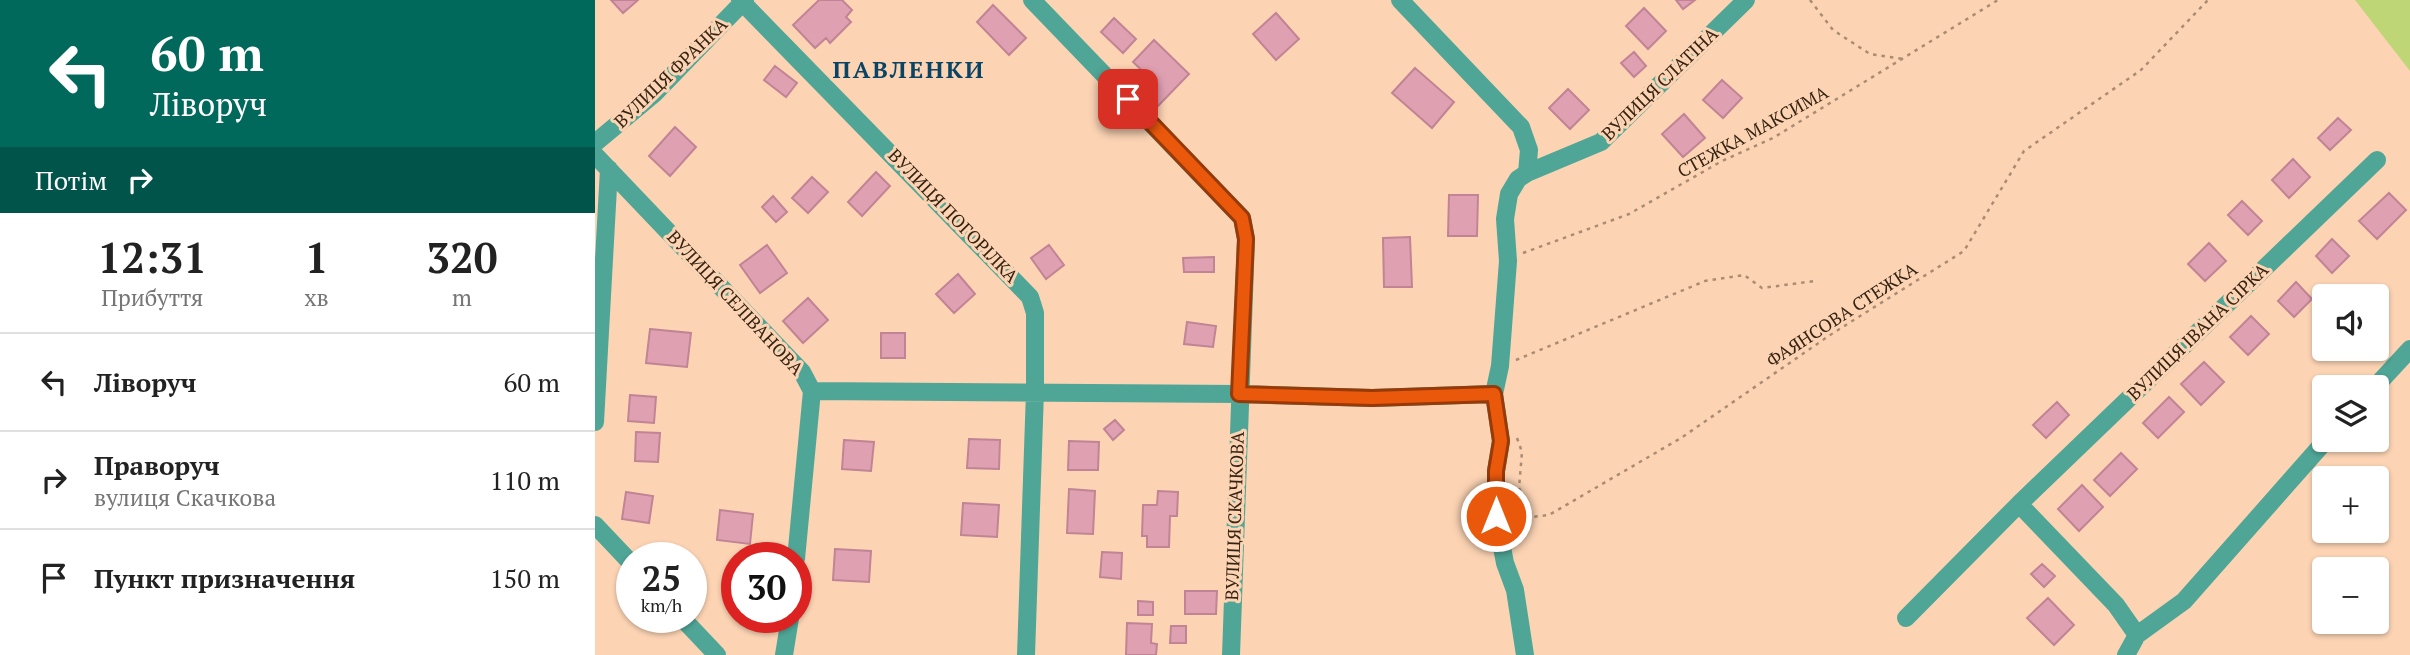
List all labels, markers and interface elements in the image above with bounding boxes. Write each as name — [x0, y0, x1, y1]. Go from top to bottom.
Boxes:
street label: ВУЛИЦЯ ФРАНКА — [608, 11, 733, 133]
text: 60 m — [150, 20, 264, 85]
street label: ВУЛИЦЯ СЛАТІНА — [1596, 21, 1723, 145]
icon: left — [35, 28, 126, 119]
district label: ПАВЛЕНКИ — [833, 53, 985, 85]
pin — [1098, 69, 1158, 129]
street label: СТЕЖКА МАКСИМА — [1673, 79, 1833, 183]
icon: arrive — [1109, 80, 1147, 118]
text: Ліворуч — [150, 83, 267, 125]
street label: ВУЛИЦЯ ПОГОРІЛКА — [883, 143, 1024, 288]
icon: right — [121, 161, 159, 199]
text: Потім — [35, 163, 107, 197]
street label: ВУЛИЦЯ СЕЛІВАНОВА — [662, 225, 810, 380]
text: 12:31 — [98, 229, 207, 285]
text: 1 — [305, 229, 328, 285]
text: 320 — [426, 229, 497, 285]
street label: ФАЯНСОВА СТЕЖКА — [1761, 256, 1922, 372]
street label: ВУЛИЦЯ ІВАНА СІРКА — [2121, 257, 2274, 405]
text: Прибуття — [101, 282, 203, 313]
text: хв — [305, 282, 329, 313]
text: m — [452, 282, 472, 313]
map controls — [2312, 284, 2389, 634]
button: sound — [2312, 284, 2389, 361]
icon: left — [35, 363, 73, 401]
text: Ліворуч — [94, 365, 197, 399]
text: 60 m — [504, 365, 560, 399]
button: layers — [2312, 375, 2389, 452]
street label: ВУЛИЦЯ СКАЧКОВА — [1219, 430, 1249, 601]
text: Праворуч — [94, 448, 220, 482]
icon: right — [35, 461, 73, 499]
text: 110 m — [490, 463, 560, 497]
button: + — [2312, 466, 2389, 543]
position arrow — [1459, 479, 1533, 553]
text: вулиця Скачкова — [94, 482, 276, 513]
speed limit sign: 30 — [721, 542, 812, 633]
text: 25 — [642, 555, 681, 601]
button: − — [2312, 557, 2389, 634]
icon: arrive — [35, 559, 73, 597]
text: Пункт призначення — [94, 561, 355, 595]
text: 150 m — [490, 561, 560, 595]
text: km/h — [641, 593, 682, 617]

